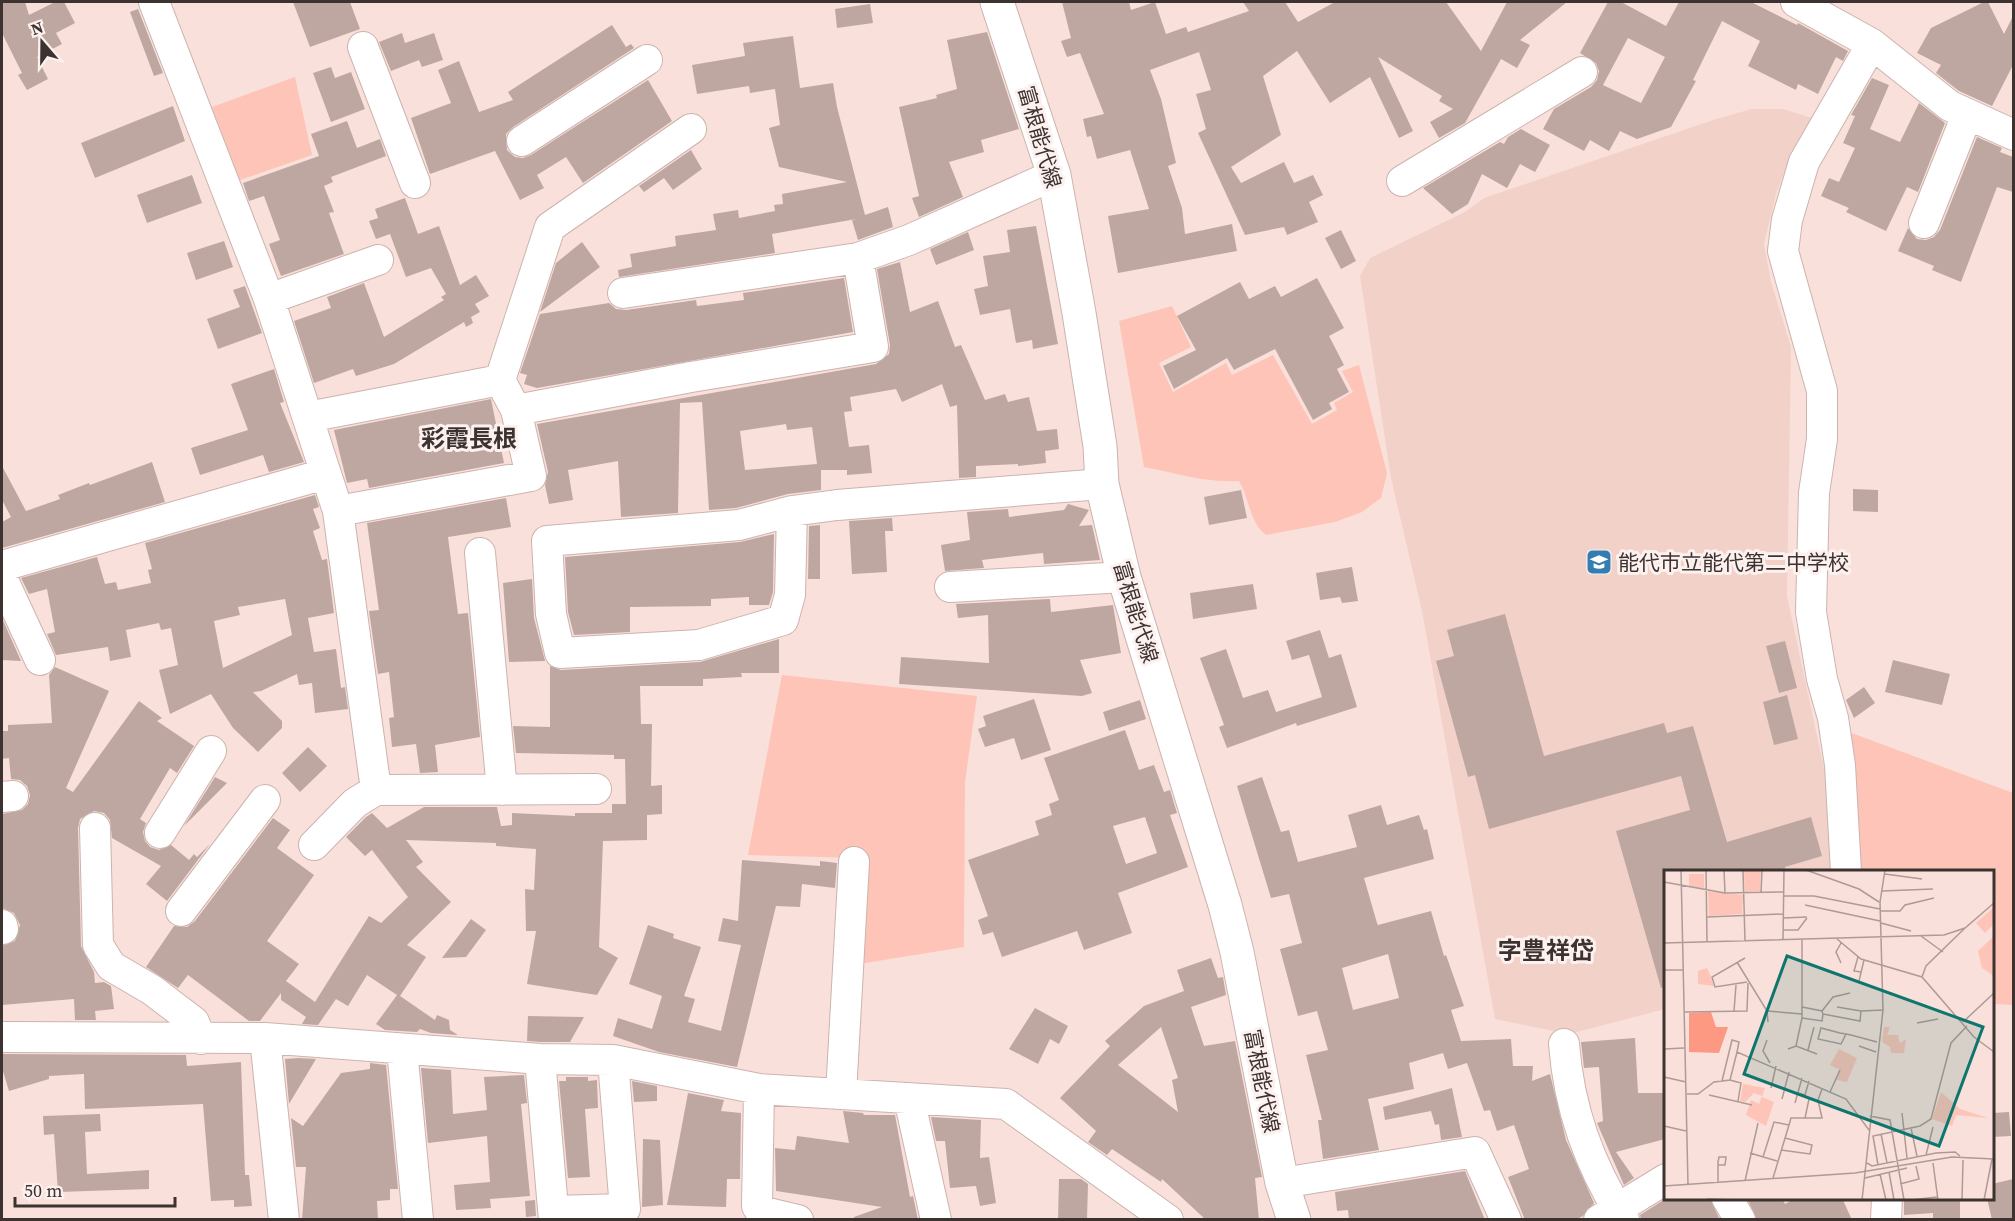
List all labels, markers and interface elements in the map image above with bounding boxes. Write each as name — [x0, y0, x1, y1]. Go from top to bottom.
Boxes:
north arrow — [12, 12, 72, 72]
text: N — [28, 15, 46, 40]
street label: 富根能代線 — [1012, 83, 1068, 191]
district label: 彩霞長根 — [421, 422, 517, 455]
school or university icon: 能代市立能代第二中学校 — [1584, 547, 1614, 577]
place label: 能代市立能代第二中学校 — [1618, 548, 1849, 577]
street label: 富根能代線 — [1107, 558, 1165, 666]
inset map — [1664, 870, 1994, 1200]
district label: 字豊祥岱 — [1498, 934, 1594, 967]
street label: 富根能代線 — [1238, 1027, 1286, 1135]
scale bar — [15, 1170, 176, 1208]
text: 50 m — [24, 1178, 62, 1203]

